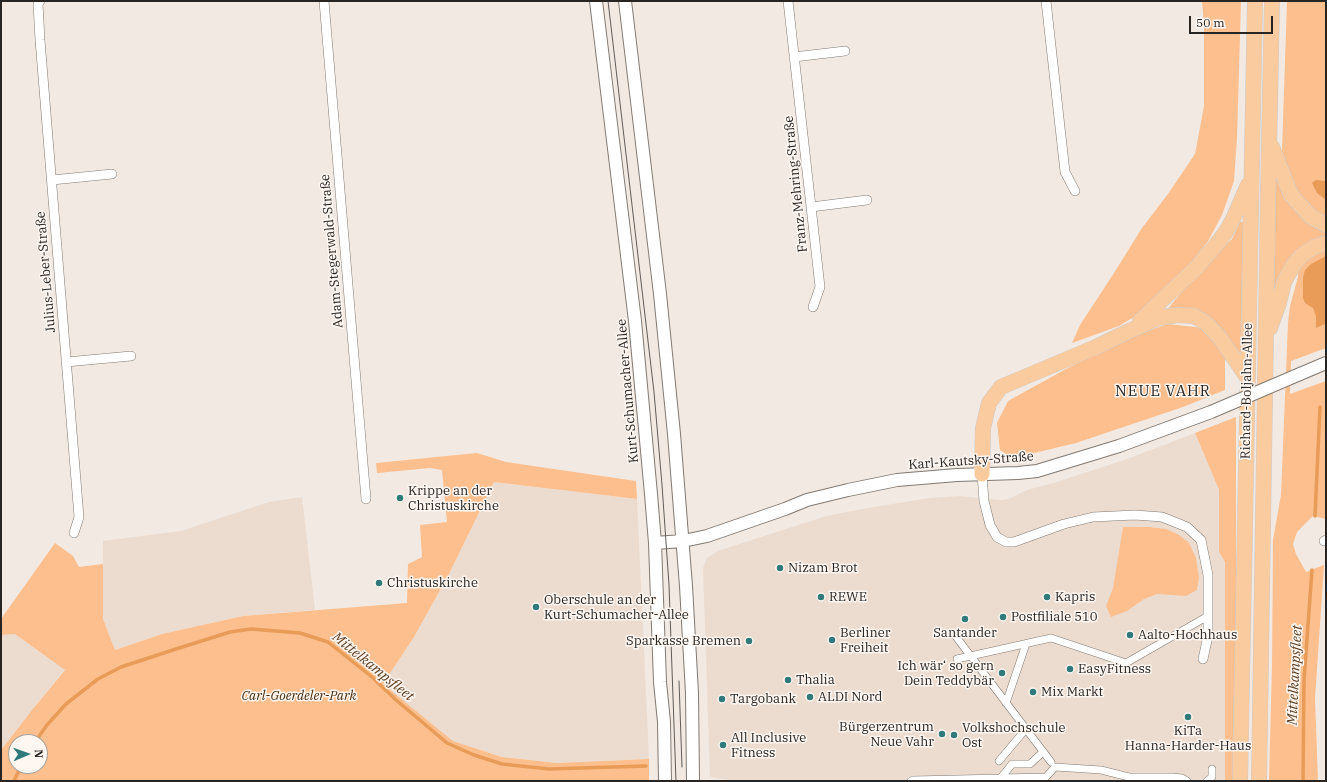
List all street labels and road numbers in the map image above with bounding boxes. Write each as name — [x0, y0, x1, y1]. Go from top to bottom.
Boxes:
street label: Franz-Mehring-Straße — [781, 115, 811, 253]
street label: Adam-Stegerwald-Straße — [317, 173, 347, 329]
street label: Julius-Leber-Straße — [33, 211, 59, 333]
street label: Kurt-Schumacher-Allee — [614, 318, 642, 464]
street label: Richard-Boljahn-Allee — [1238, 323, 1256, 459]
street label: Karl-Kautsky-Straße — [908, 449, 1034, 473]

